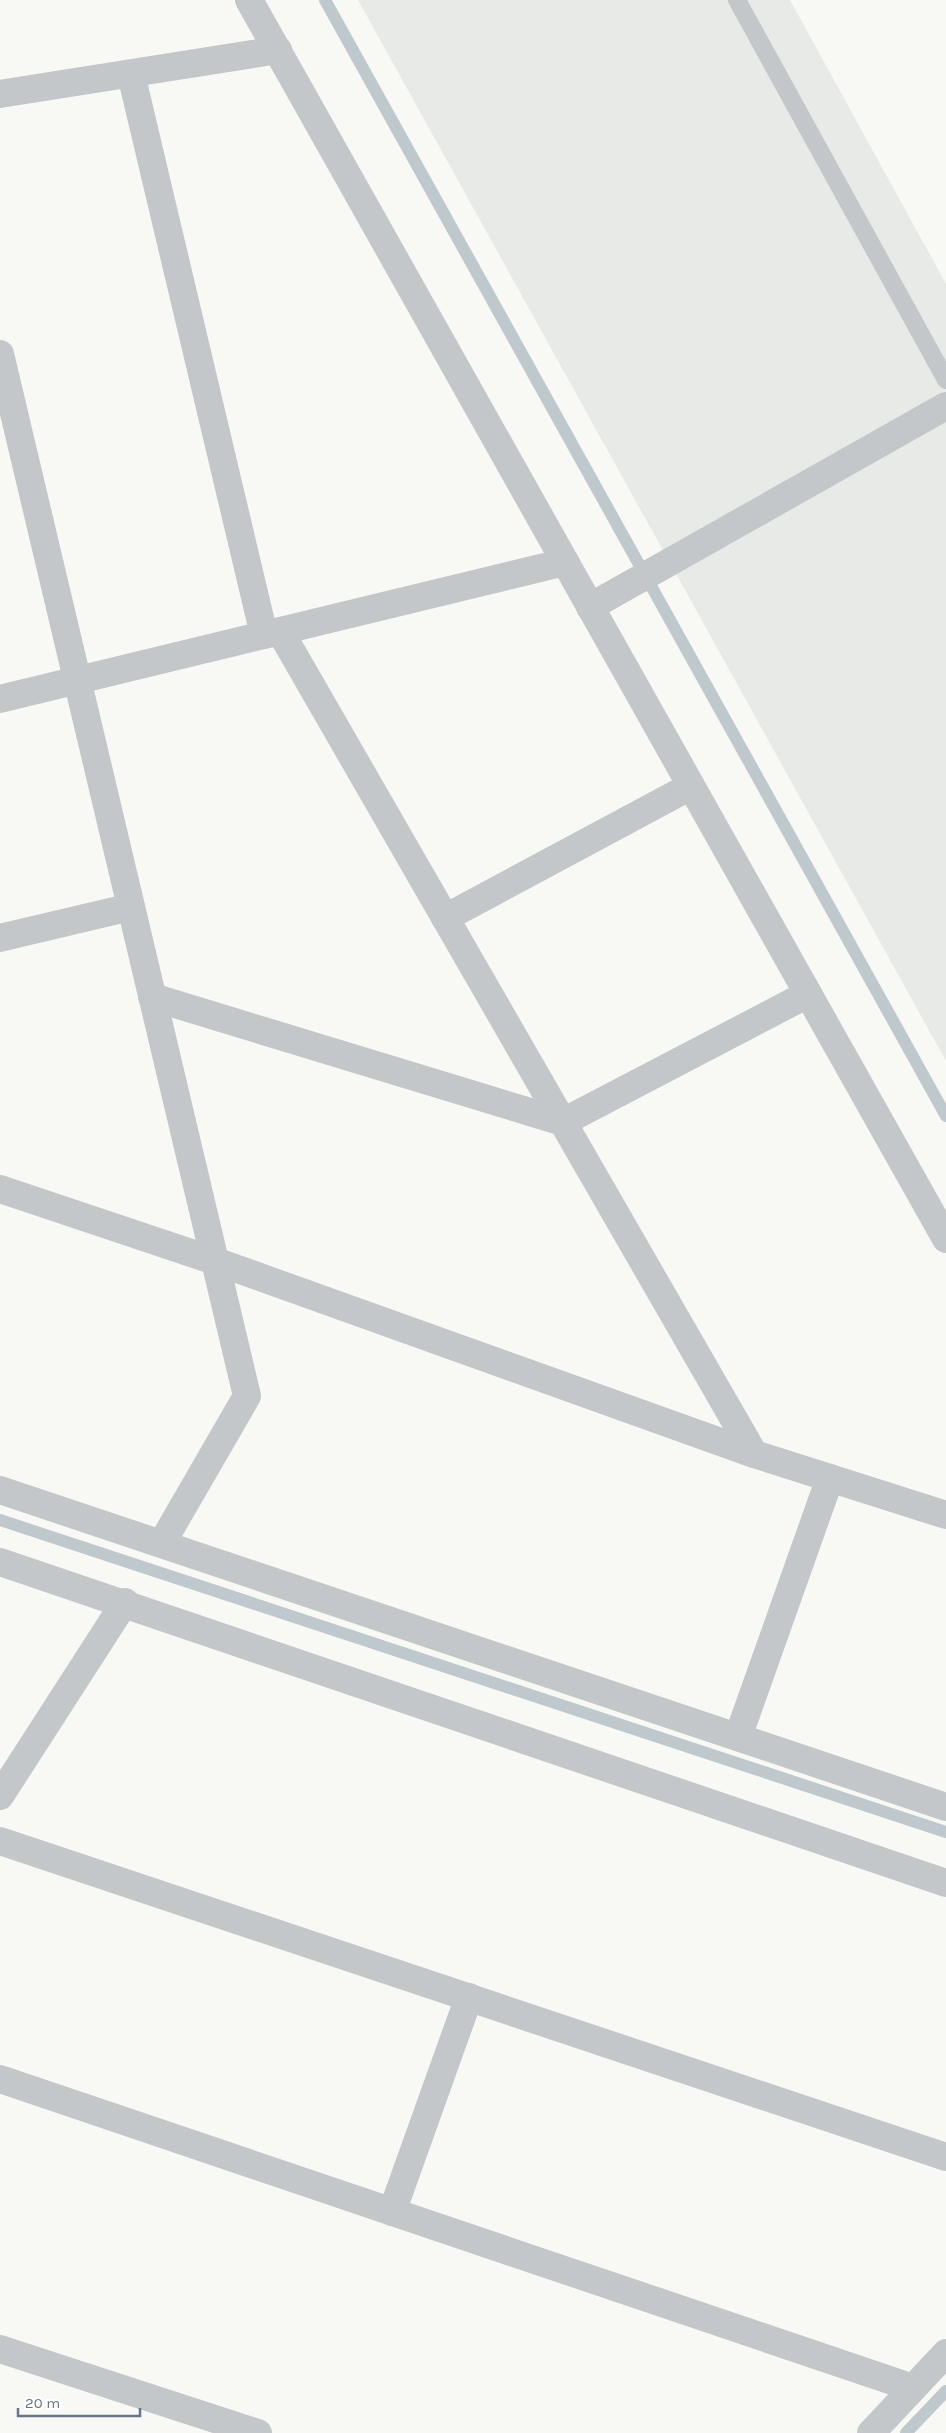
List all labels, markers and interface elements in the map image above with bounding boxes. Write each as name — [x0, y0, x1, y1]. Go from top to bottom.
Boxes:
scale bar — [18, 2386, 140, 2418]
text: 20 m — [25, 2394, 60, 2412]

